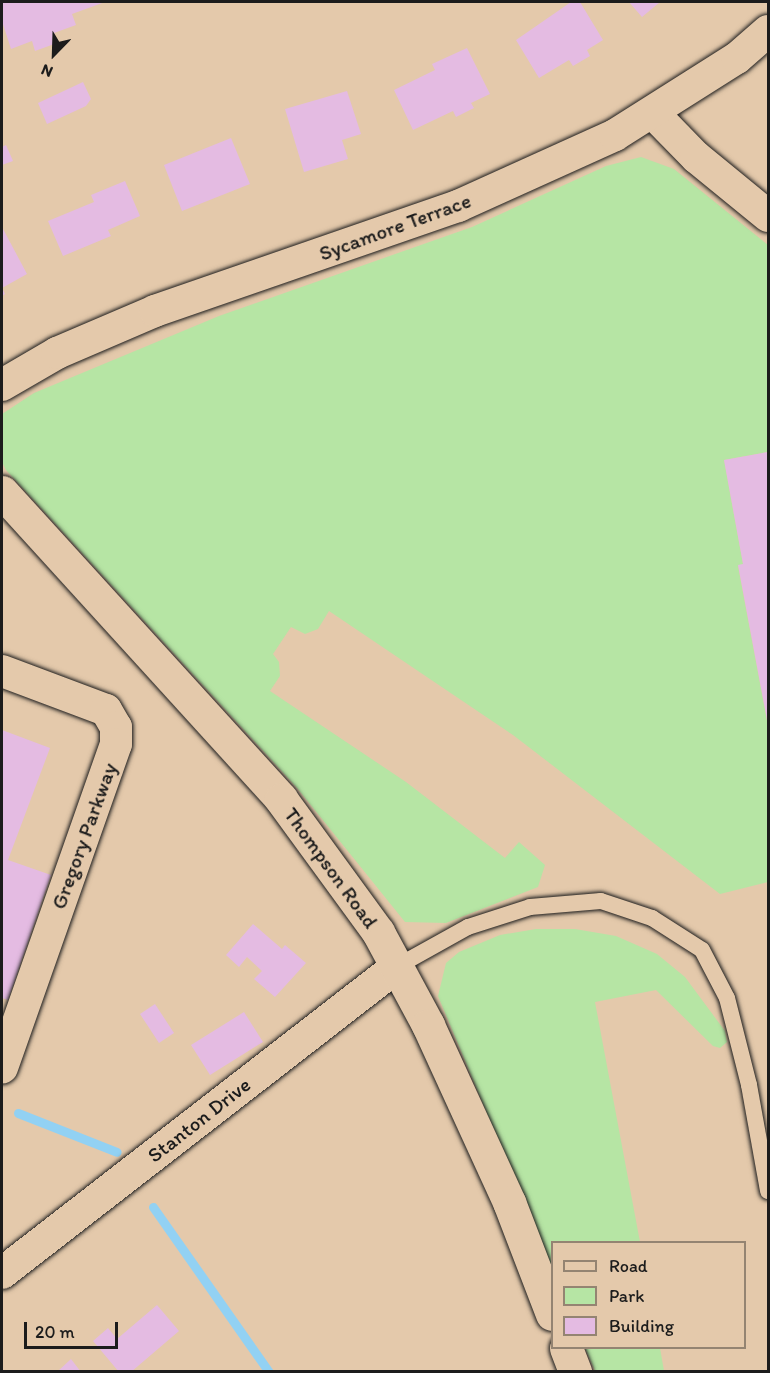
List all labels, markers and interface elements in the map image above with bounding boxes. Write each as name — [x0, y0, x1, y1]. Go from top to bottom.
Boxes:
north arrow — [24, 24, 84, 84]
text: N — [38, 60, 55, 82]
street label: Sycamore Terrace — [316, 188, 474, 266]
street label: Gregory Parkway — [46, 760, 122, 912]
street label: Thompson Road — [279, 803, 383, 933]
street label: Stanton Drive — [142, 1072, 256, 1168]
legend — [551, 1241, 746, 1349]
text: Road — [609, 1255, 648, 1277]
text: Park — [609, 1285, 644, 1307]
scale bar — [27, 1310, 122, 1348]
text: Building — [609, 1315, 674, 1337]
text: 20 m — [35, 1321, 75, 1343]

